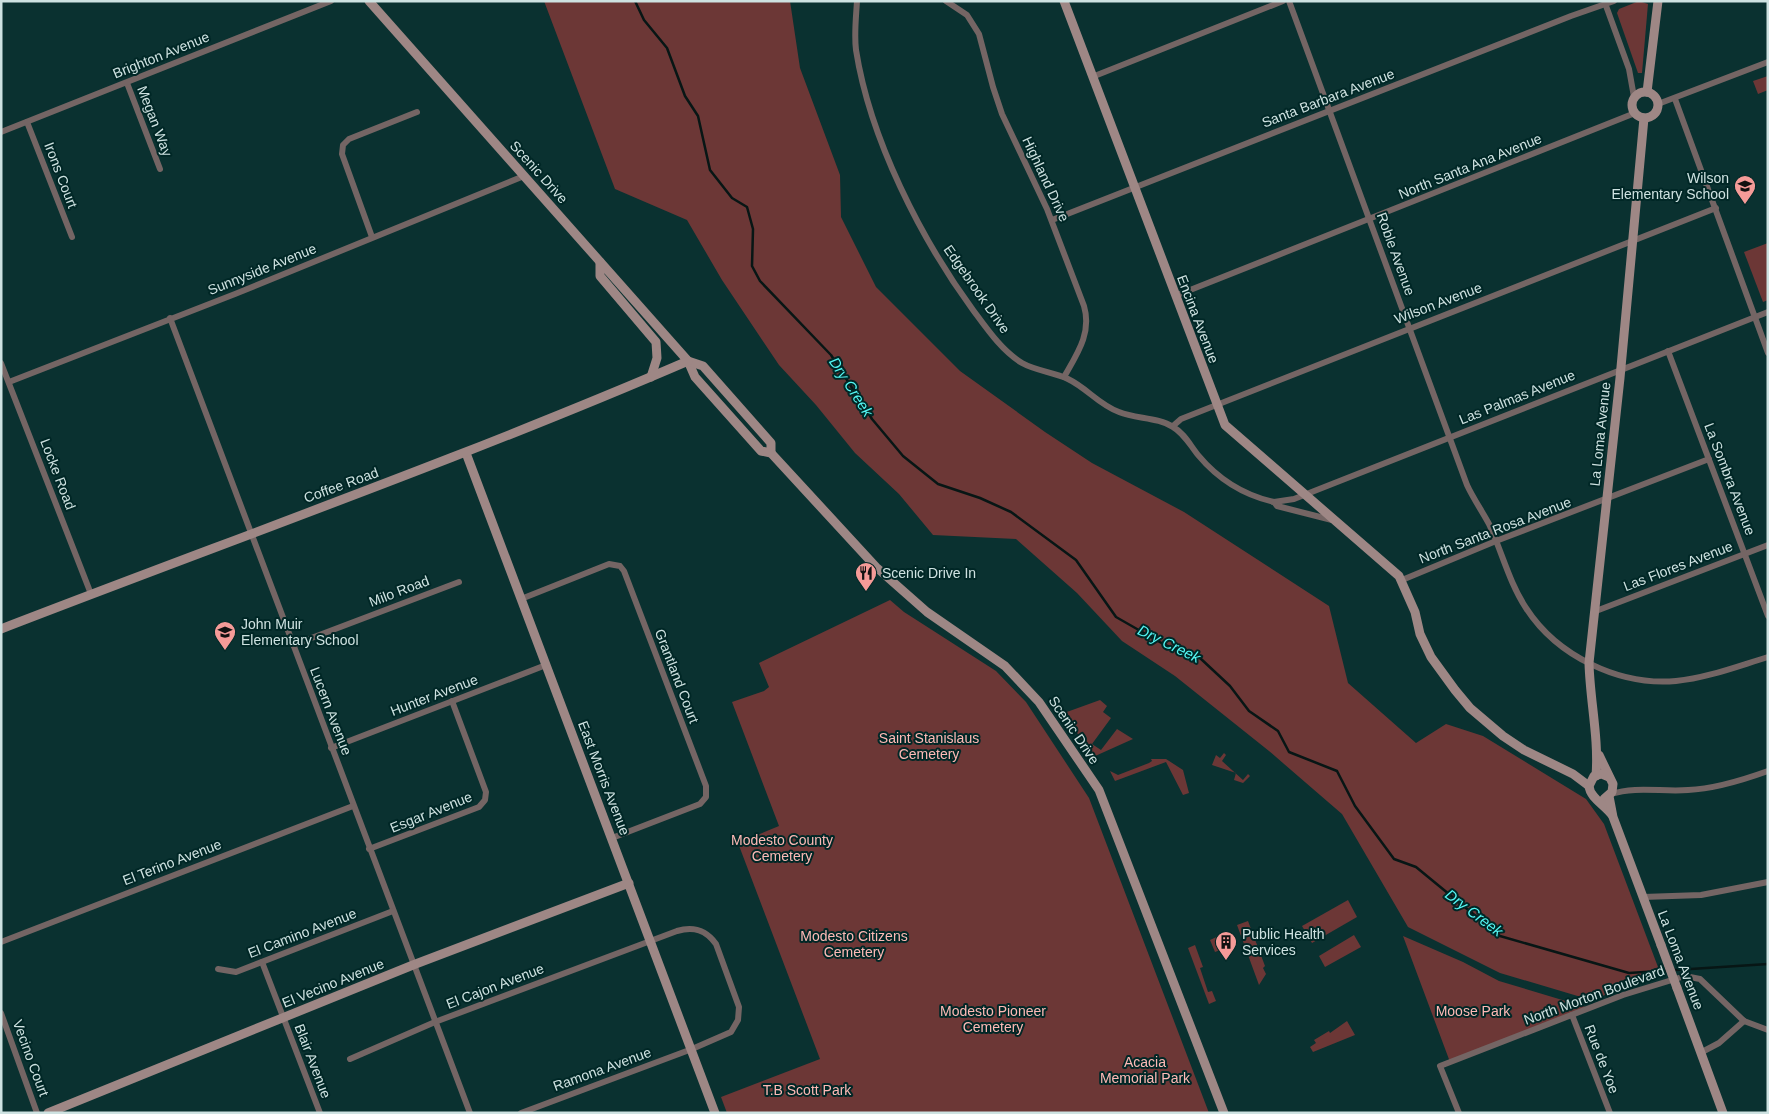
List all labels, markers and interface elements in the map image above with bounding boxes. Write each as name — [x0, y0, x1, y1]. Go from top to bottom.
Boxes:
street label: Brighton Avenue — [110, 28, 212, 82]
street label: Santa Barbara Avenue — [1259, 65, 1397, 131]
street label: Megan Way — [134, 84, 176, 158]
street label: North Santa Ana Avenue — [1396, 130, 1544, 202]
street label: Highland Drive — [1019, 134, 1073, 224]
street label: Scenic Drive — [507, 137, 571, 207]
street label: Irons Court — [41, 140, 81, 210]
place label: Wilson Elementary School — [1611, 170, 1729, 202]
school or university icon: Wilson Elementary School — [1733, 174, 1757, 205]
street label: Roble Avenue — [1374, 210, 1418, 298]
street label: Sunnyside Avenue — [205, 240, 319, 298]
street label: Edgebrook Drive — [941, 242, 1014, 336]
street label: Encina Avenue — [1174, 273, 1222, 366]
street label: Wilson Avenue — [1392, 279, 1484, 327]
water label: Dry Creek — [826, 354, 878, 421]
street label: Las Palmas Avenue — [1457, 366, 1577, 428]
street label: La Loma Avenue — [1587, 381, 1613, 487]
street label: La Sombra Avenue — [1701, 421, 1759, 538]
street label: Locke Road — [37, 436, 79, 512]
street label: Coffee Road — [301, 464, 381, 506]
street label: North Santa Rosa Avenue — [1417, 493, 1574, 566]
street label: Las Flores Avenue — [1621, 538, 1735, 594]
restaurant icon: Scenic Drive In — [854, 561, 878, 592]
place label: Scenic Drive In — [882, 565, 976, 581]
street label: Milo Road — [367, 572, 431, 610]
place label: John Muir Elementary School — [241, 616, 359, 648]
school or university icon: John Muir Elementary School — [213, 620, 237, 651]
water label: Dry Creek — [1135, 621, 1205, 667]
street label: Grantland Court — [652, 627, 702, 725]
street label: Lucern Avenue — [307, 665, 355, 758]
street label: Hunter Avenue — [388, 671, 480, 719]
street label: Scenic Drive — [1045, 693, 1103, 767]
street label: East Morris Avenue — [575, 719, 633, 838]
park label: Saint Stanislaus Cemetery — [879, 730, 979, 762]
street label: Esgar Avenue — [388, 788, 474, 836]
park label: Modesto County Cemetery — [731, 832, 833, 864]
street label: El Terino Avenue — [120, 836, 224, 888]
water label: Dry Creek — [1442, 885, 1508, 941]
street label: El Camino Avenue — [245, 905, 359, 961]
street label: La Loma Avenue — [1655, 908, 1707, 1012]
place label: Public Health Services — [1242, 926, 1325, 958]
park label: Modesto Citizens Cemetery — [800, 928, 908, 960]
building icon: Public Health Services — [1214, 930, 1238, 961]
street label: El Vecino Avenue — [280, 955, 387, 1011]
street label: El Cajon Avenue — [444, 960, 546, 1012]
street label: North Morton Boulevard — [1521, 962, 1667, 1028]
park label: Modesto Pioneer Cemetery — [940, 1003, 1046, 1035]
park label: Moose Park — [1436, 1003, 1511, 1019]
street label: Vecino Court — [10, 1018, 52, 1098]
street label: Blair Avenue — [291, 1022, 335, 1101]
street label: Rue de Yoe — [1582, 1022, 1623, 1096]
street label: Ramona Avenue — [551, 1044, 653, 1094]
park label: Acacia Memorial Park — [1100, 1054, 1191, 1086]
park label: T.B Scott Park — [763, 1082, 852, 1098]

